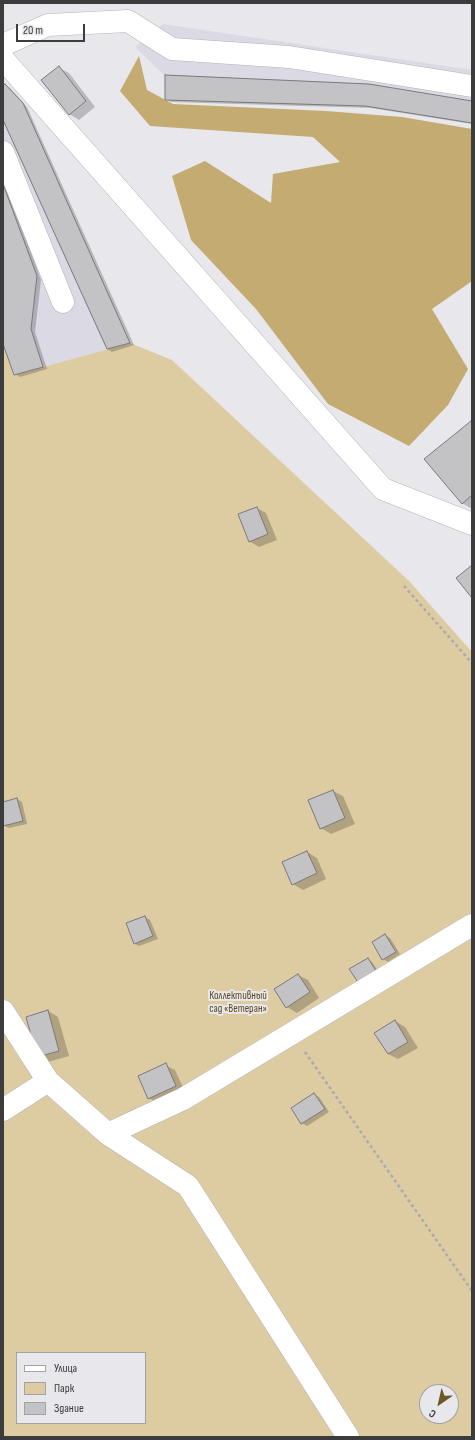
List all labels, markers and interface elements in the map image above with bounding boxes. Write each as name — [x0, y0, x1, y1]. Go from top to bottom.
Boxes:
scale bar — [18, 16, 87, 42]
text: 20 m — [23, 23, 43, 38]
park label: Коллективный сад «Ветеран» — [209, 989, 267, 1015]
legend — [16, 1352, 146, 1424]
text: Улица — [54, 1361, 77, 1376]
text: Парк — [54, 1381, 74, 1396]
north arrow — [419, 1384, 459, 1424]
text: Здание — [54, 1401, 84, 1416]
text: С — [427, 1407, 439, 1421]

